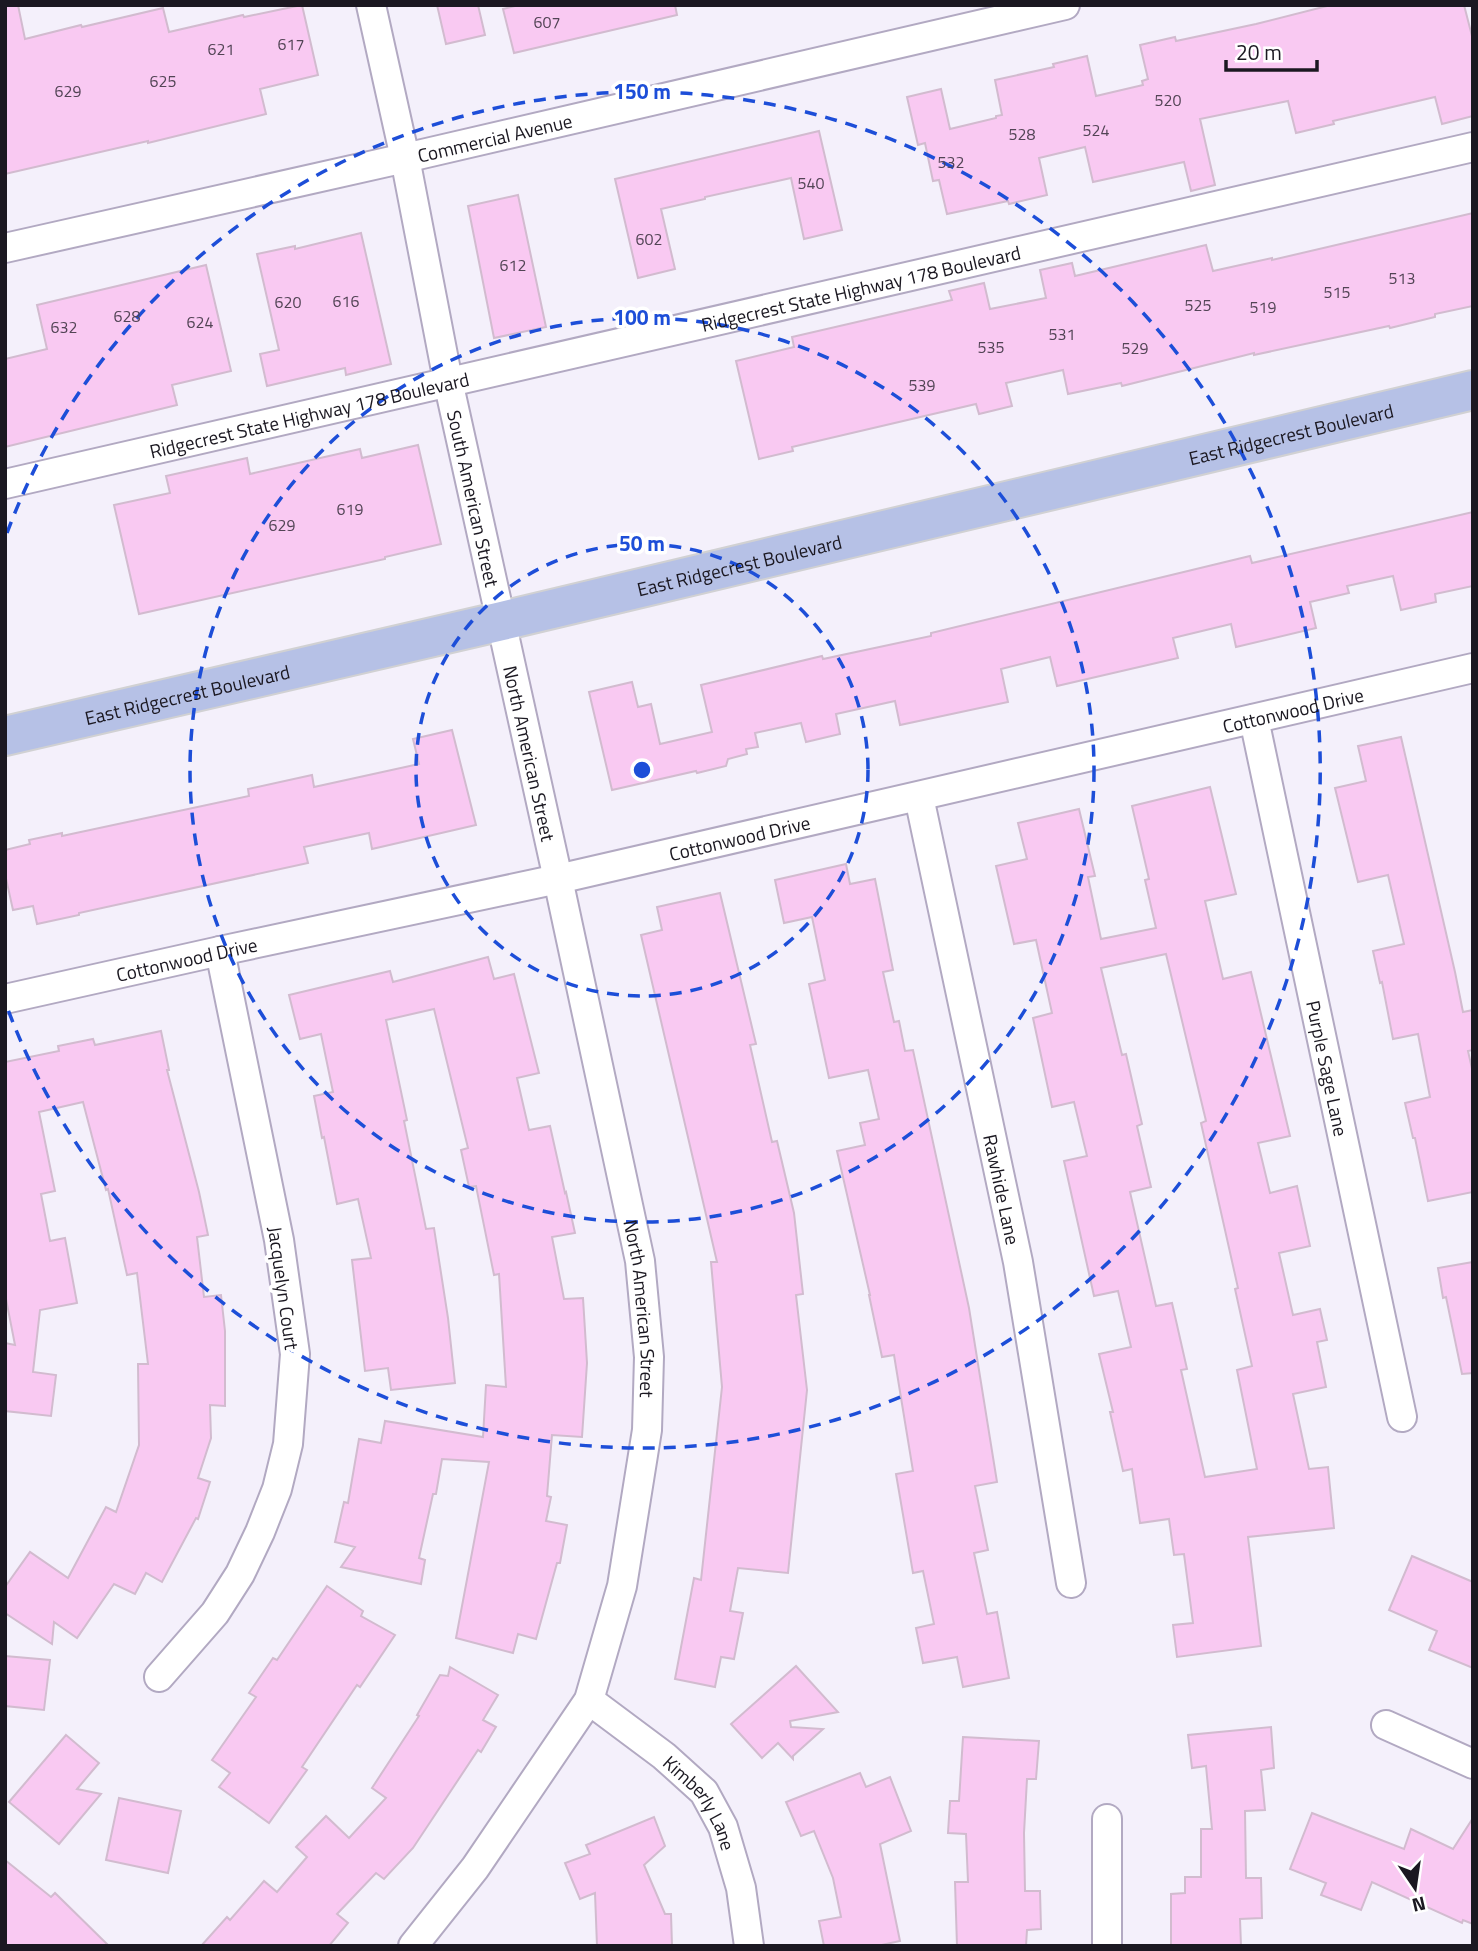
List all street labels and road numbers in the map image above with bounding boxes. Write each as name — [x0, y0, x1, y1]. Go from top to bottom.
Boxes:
street label: Commercial Avenue — [414, 105, 575, 169]
street label: Ridgecrest State Highway 178 Boulevard — [698, 237, 1023, 338]
street label: Ridgecrest State Highway 178 Boulevard — [146, 363, 472, 465]
street label: East Ridgecrest Boulevard — [1185, 395, 1396, 472]
street label: South American Street — [440, 407, 508, 590]
street label: East Ridgecrest Boulevard — [634, 526, 845, 603]
street label: East Ridgecrest Boulevard — [82, 656, 293, 732]
street label: North American Street — [497, 663, 564, 844]
street label: Cottonwood Drive — [1219, 679, 1366, 740]
street label: Cottonwood Drive — [666, 807, 813, 867]
street label: Cottonwood Drive — [113, 929, 260, 988]
street label: Purple Sage Lane — [1300, 998, 1357, 1139]
street label: Rawhide Lane — [977, 1131, 1028, 1247]
street label: North American Street — [617, 1217, 664, 1398]
street label: Jacquelyn Court — [261, 1224, 307, 1352]
street label: Kimberly Lane — [657, 1748, 744, 1854]

